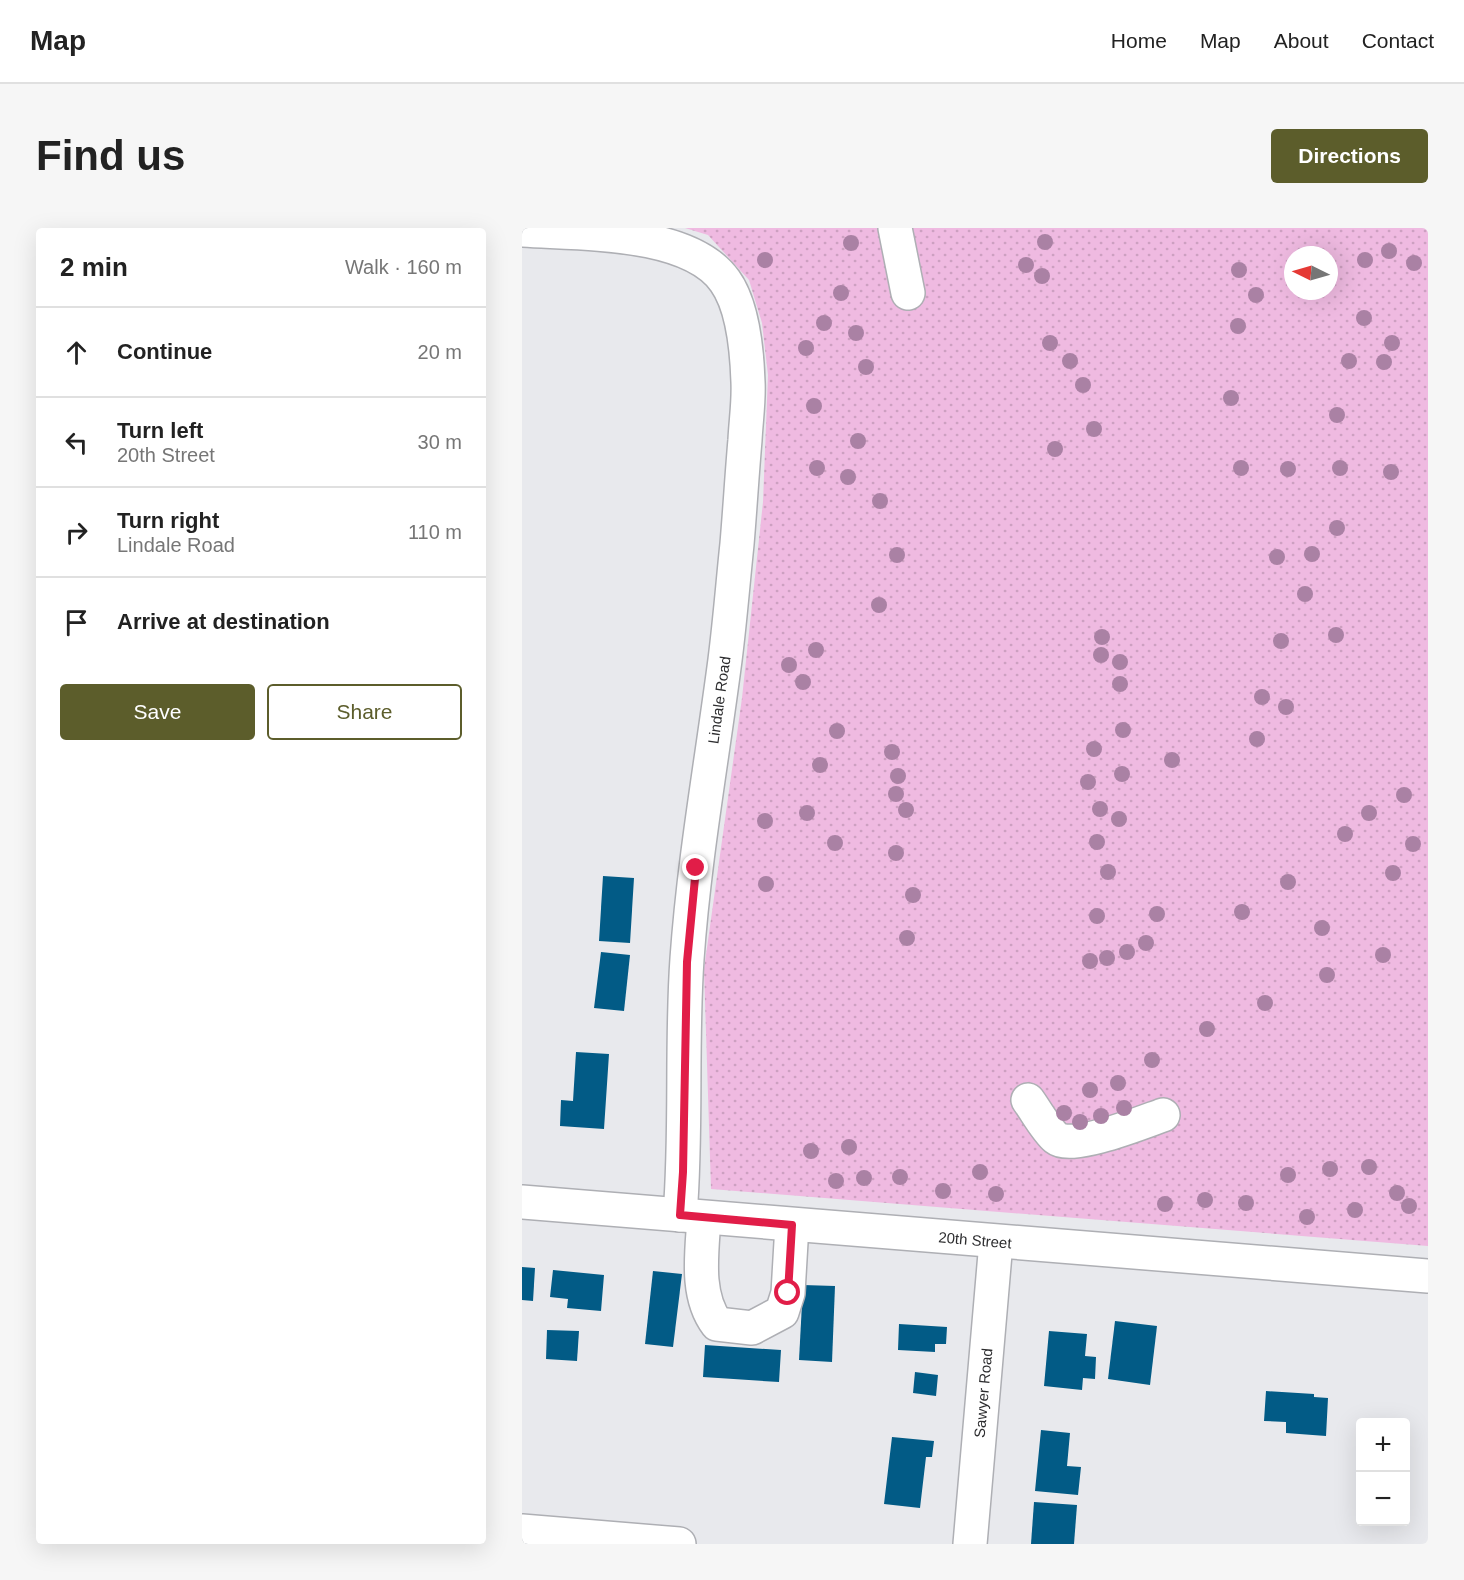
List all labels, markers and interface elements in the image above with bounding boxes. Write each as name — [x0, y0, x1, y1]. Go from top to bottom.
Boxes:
text: Map — [30, 25, 86, 56]
text: Home — [1111, 29, 1167, 52]
text: Map — [1200, 29, 1241, 52]
text: About — [1274, 29, 1329, 52]
text: Contact — [1362, 29, 1434, 52]
button: Directions — [1271, 129, 1428, 183]
text: Find us — [36, 132, 185, 179]
north arrow — [1284, 246, 1338, 300]
text: 2 min — [60, 252, 128, 282]
text: Walk · 160 m — [345, 256, 462, 278]
icon: ahead — [60, 336, 93, 369]
text: Continue — [117, 339, 212, 364]
text: 20 m — [418, 341, 462, 363]
text: Turn left — [117, 418, 203, 443]
icon: left — [60, 426, 93, 459]
text: 30 m — [418, 431, 462, 453]
text: 20th Street — [117, 444, 215, 466]
text: Turn right — [117, 508, 219, 533]
icon: right — [60, 516, 93, 549]
text: 110 m — [408, 521, 462, 543]
text: Lindale Road — [117, 534, 235, 556]
icon: arrive — [60, 606, 93, 639]
text: Arrive at destination — [117, 609, 330, 634]
street label: Lindale Road — [704, 655, 734, 745]
button: Save — [60, 684, 255, 740]
button: Share — [267, 684, 462, 740]
route end — [682, 854, 708, 880]
street label: 20th Street — [938, 1228, 1013, 1252]
route start — [774, 1279, 800, 1305]
street label: Sawyer Road — [971, 1347, 995, 1439]
map controls — [1356, 1418, 1410, 1526]
button: + — [1356, 1418, 1410, 1472]
button: − — [1356, 1472, 1410, 1526]

